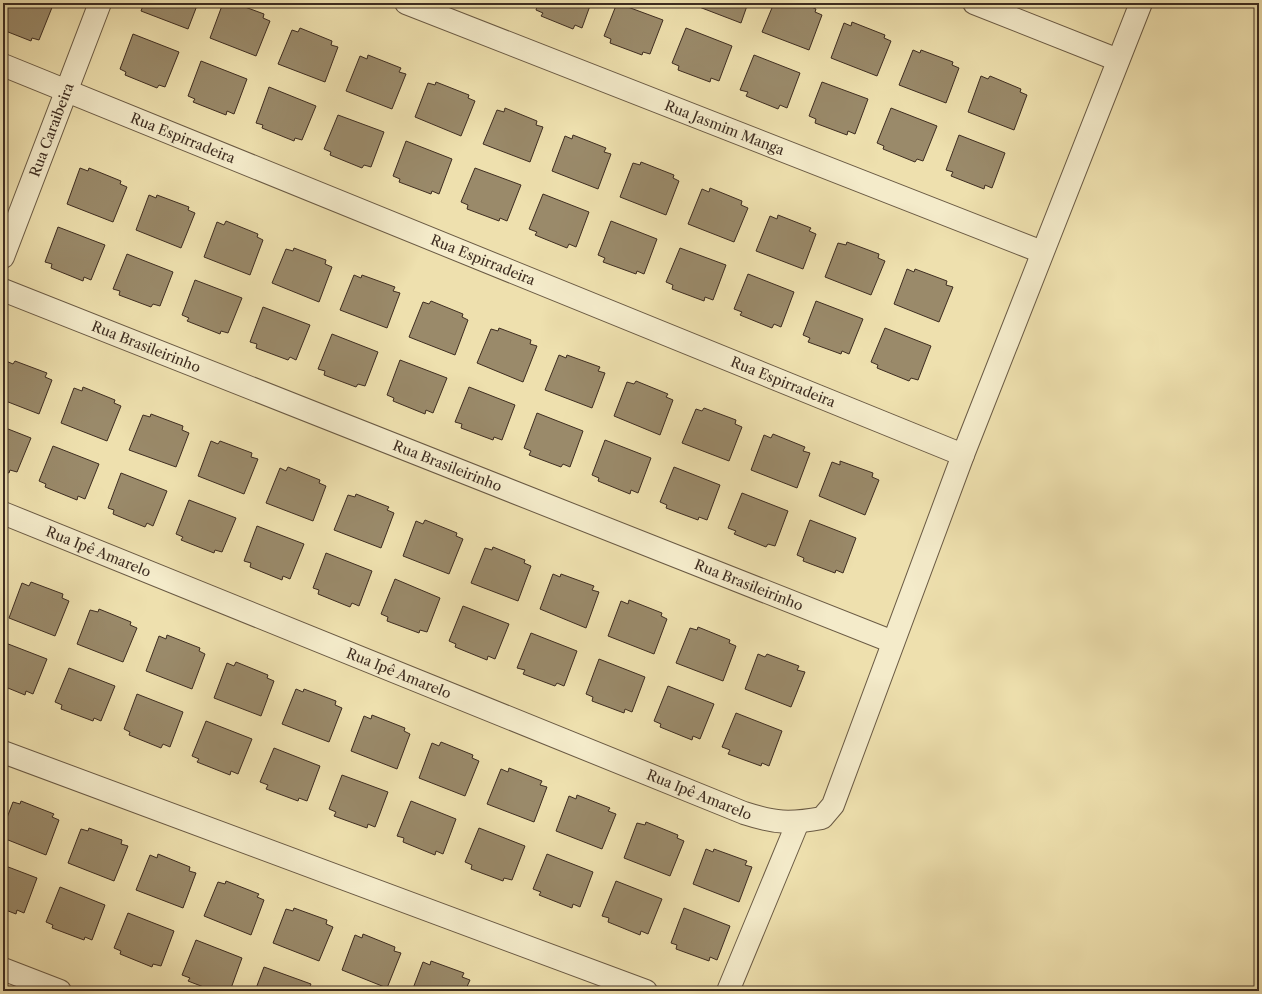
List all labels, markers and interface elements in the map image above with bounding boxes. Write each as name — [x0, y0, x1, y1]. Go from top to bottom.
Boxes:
street label: Rua Caraibeira — [25, 80, 78, 180]
street label: Rua Jasmim Manga — [662, 96, 787, 159]
street label: Rua Espirradeira — [128, 109, 238, 168]
street label: Rua Espirradeira — [428, 231, 539, 290]
street label: Rua Brasileirinho — [89, 317, 203, 376]
street label: Rua Espirradeira — [728, 353, 839, 411]
street label: Rua Brasileirinho — [390, 436, 505, 495]
street label: Rua Ipê Amarelo — [43, 522, 154, 581]
street label: Rua Brasileirinho — [692, 555, 806, 615]
street label: Rua Ipê Amarelo — [344, 644, 454, 703]
street label: Rua Ipê Amarelo — [644, 766, 754, 824]

